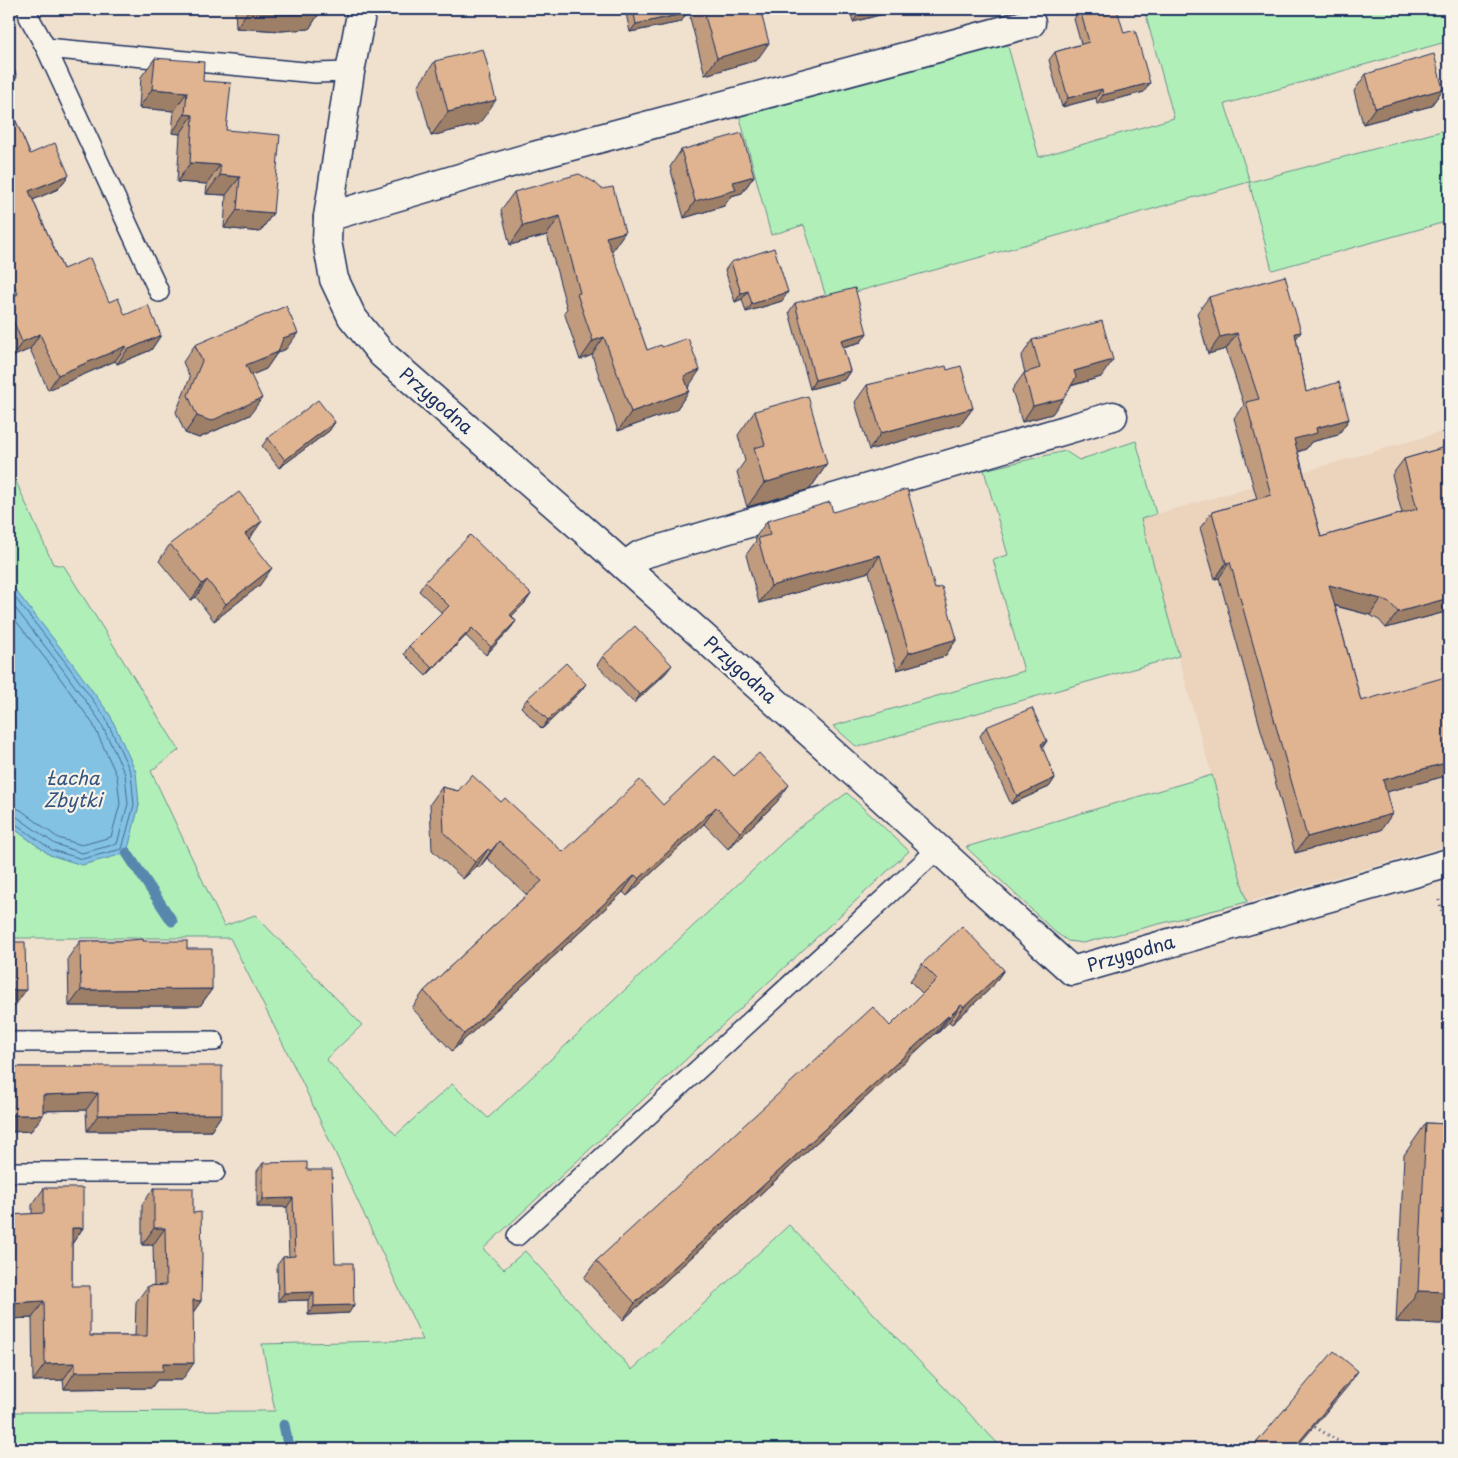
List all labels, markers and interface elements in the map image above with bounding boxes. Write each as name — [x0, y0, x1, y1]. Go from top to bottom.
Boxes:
street label: Przygodna — [394, 360, 480, 440]
street label: Przygodna — [698, 629, 784, 710]
water label: Łacha Zbytki — [44, 763, 105, 813]
street label: Przygodna — [1084, 927, 1178, 978]

